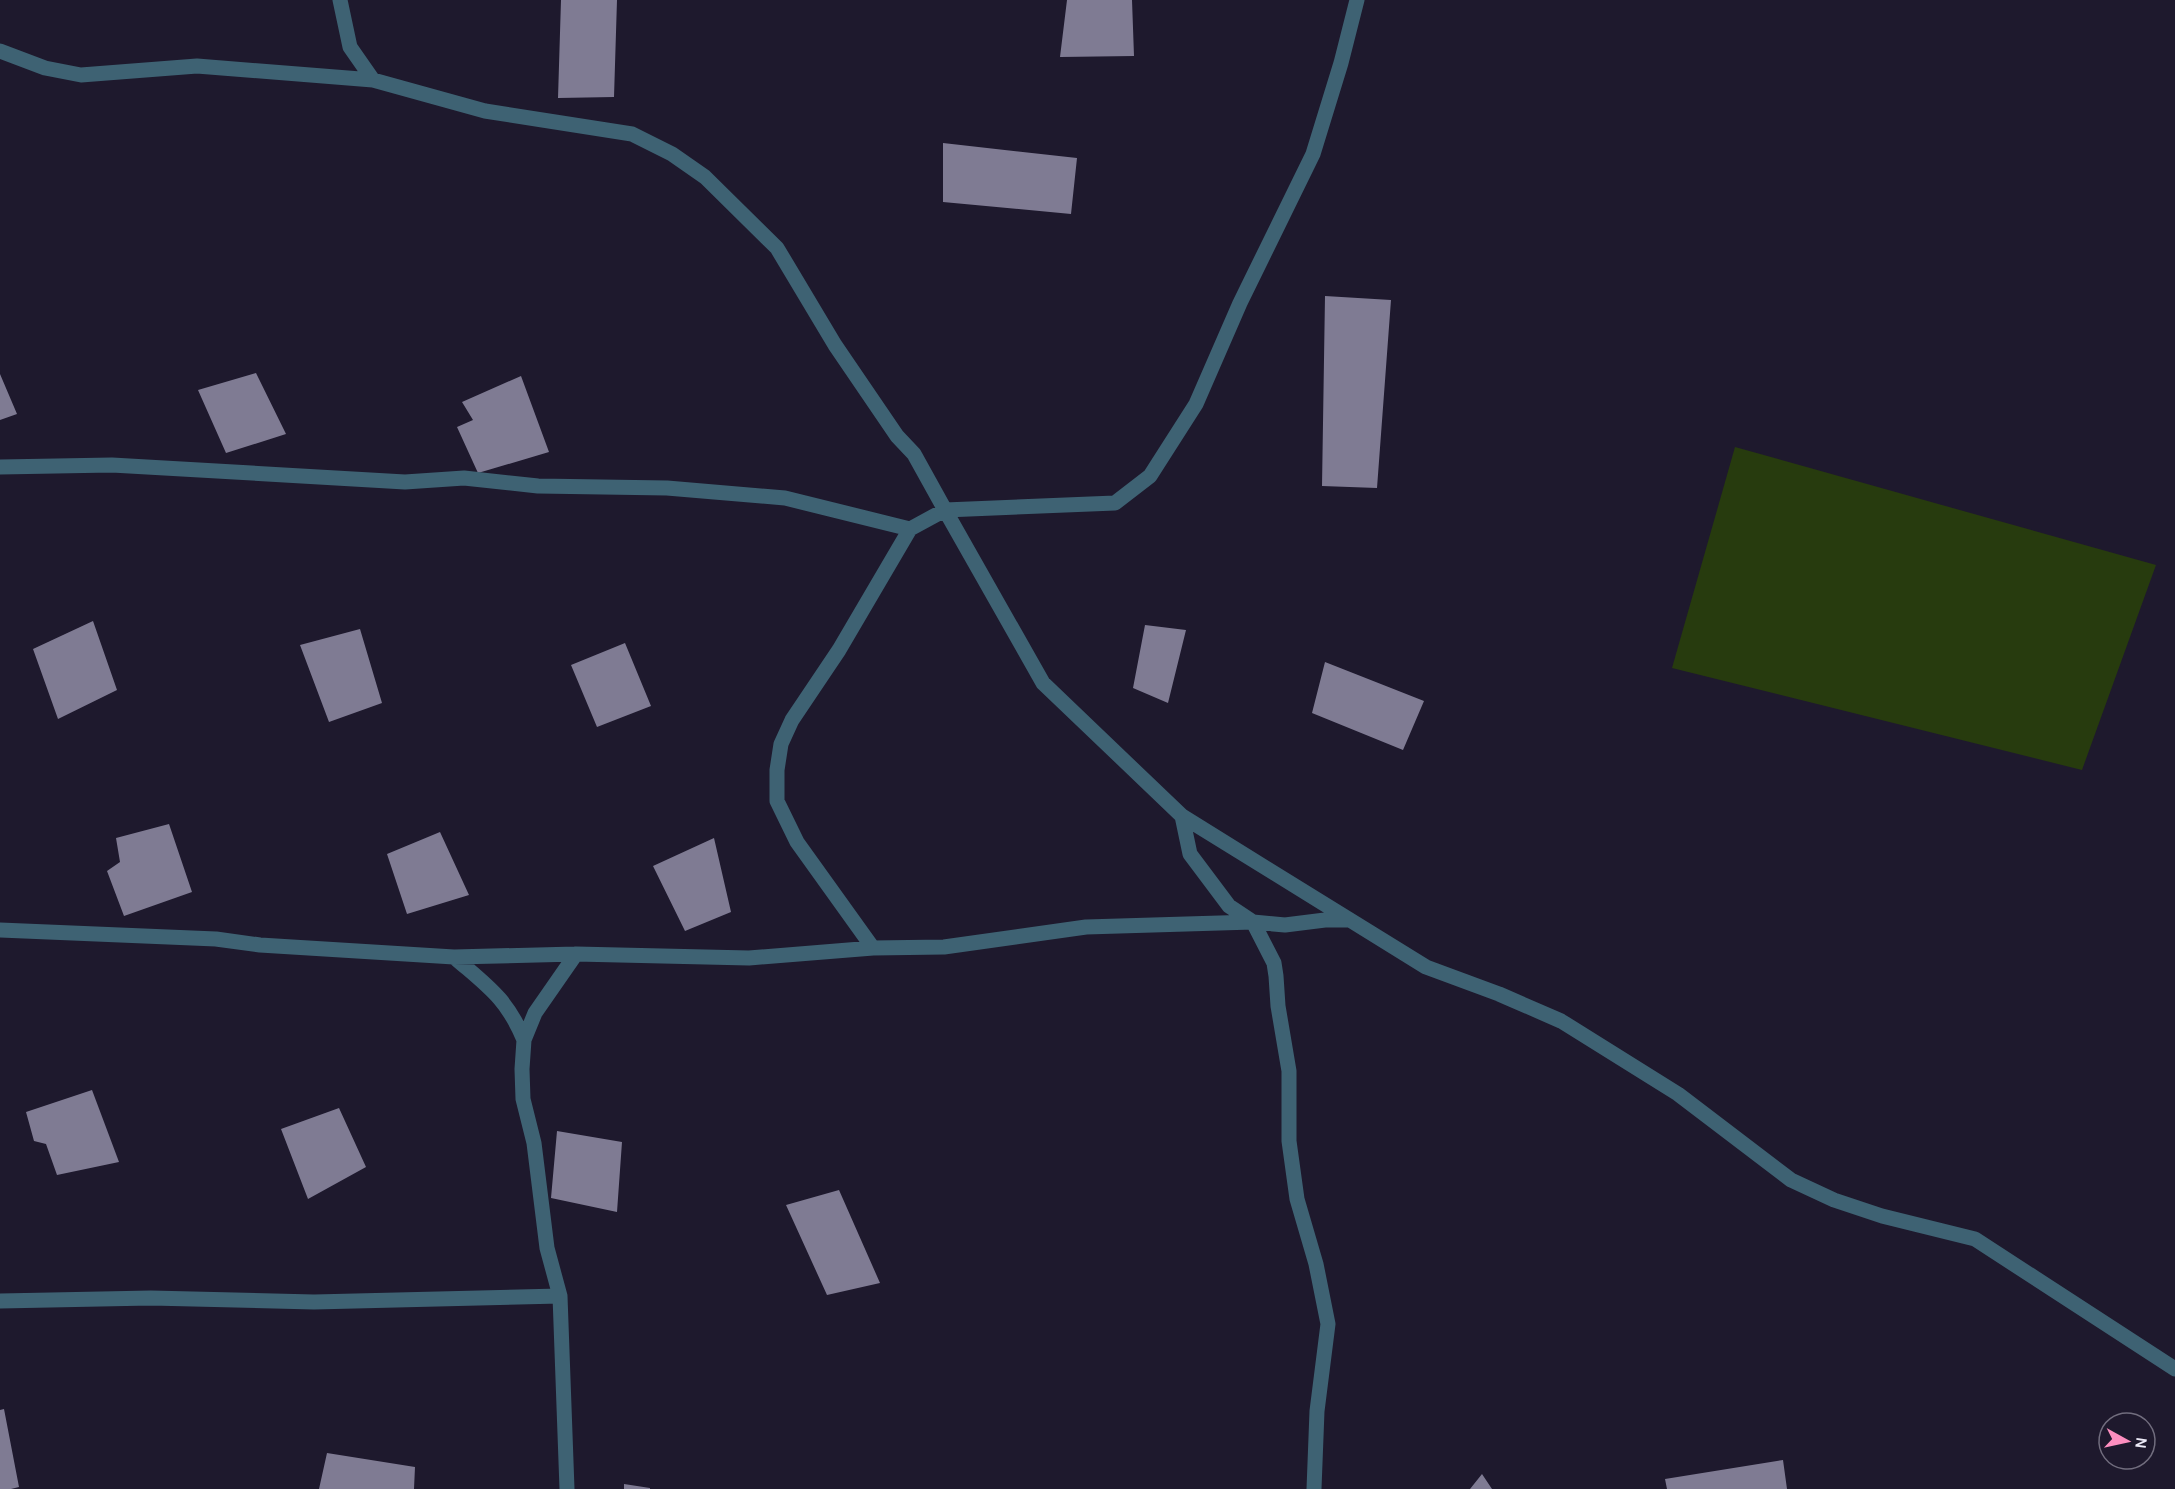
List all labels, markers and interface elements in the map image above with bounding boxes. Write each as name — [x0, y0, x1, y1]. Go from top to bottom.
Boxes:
north arrow — [2097, 1411, 2157, 1471]
text: N — [2131, 1436, 2152, 1450]

